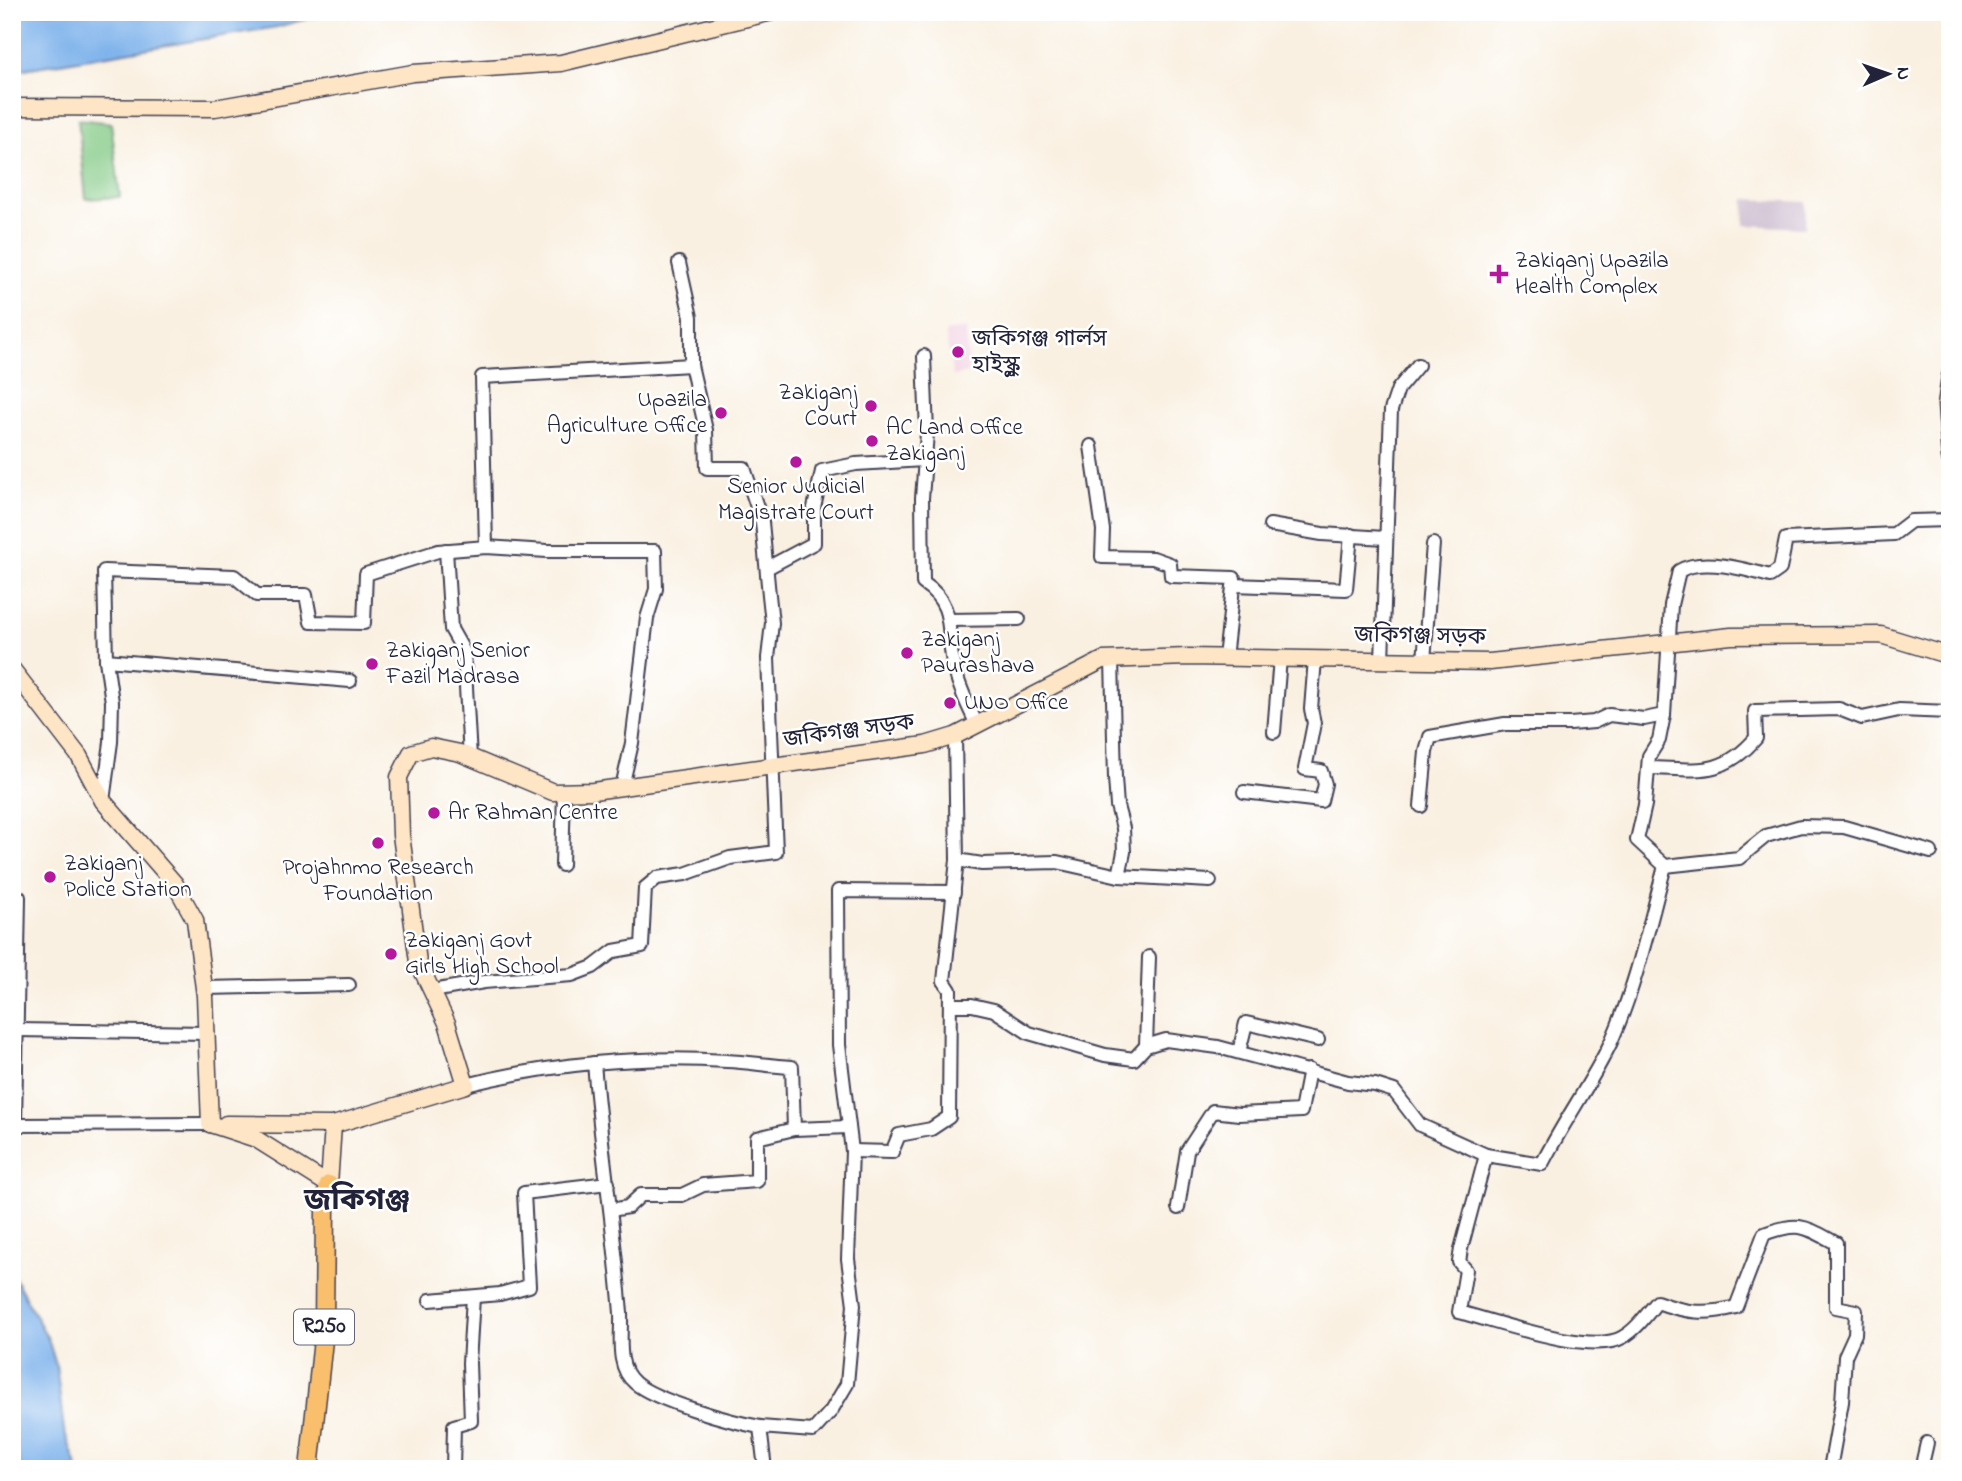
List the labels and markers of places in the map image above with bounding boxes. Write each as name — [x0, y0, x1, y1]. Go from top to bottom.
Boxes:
place label: Zakiganj Upazila Health Complex — [1515, 245, 1669, 304]
marker: Zakiganj Upazila Health Complex — [1489, 264, 1509, 284]
place label: জকিগঞ্জ গার্লস হাইস্কুল — [971, 323, 1107, 382]
marker: জকিগঞ্জ গার্লস হাইস্কুল — [950, 344, 966, 360]
place label: Zakiganj Court — [779, 377, 858, 436]
place label: Upazila Agriculture Office — [547, 384, 708, 444]
marker: Zakiganj Court — [863, 398, 879, 414]
marker: Upazila Agriculture Office — [713, 405, 729, 421]
place label: AC Land Office Zakiganj — [886, 412, 1023, 472]
marker: AC Land Office Zakiganj — [864, 433, 880, 449]
marker: Senior Judicial Magistrate Court — [788, 454, 804, 470]
place label: Senior Judicial Magistrate Court — [718, 471, 874, 531]
place label: Zakiganj Paurashava — [921, 624, 1034, 683]
place label: Zakiganj Senior Fazil Madrasa — [385, 635, 531, 694]
marker: Zakiganj Paurashava — [899, 645, 915, 661]
marker: Zakiganj Senior Fazil Madrasa — [364, 656, 380, 672]
place label: UNO Office — [964, 687, 1069, 720]
marker: UNO Office — [942, 695, 958, 711]
place label: Ar Rahman Centre — [448, 797, 619, 830]
marker: Ar Rahman Centre — [426, 805, 442, 821]
marker: Projahnmo Research Foundation — [370, 835, 386, 851]
place label: Zakiganj Police Station — [64, 848, 192, 907]
place label: Projahnmo Research Foundation — [282, 852, 474, 911]
marker: Zakiganj Police Station — [42, 869, 58, 885]
place label: Zakiganj Govt Girls High School — [405, 925, 559, 985]
marker: Zakiganj Govt Girls High School — [383, 946, 399, 962]

